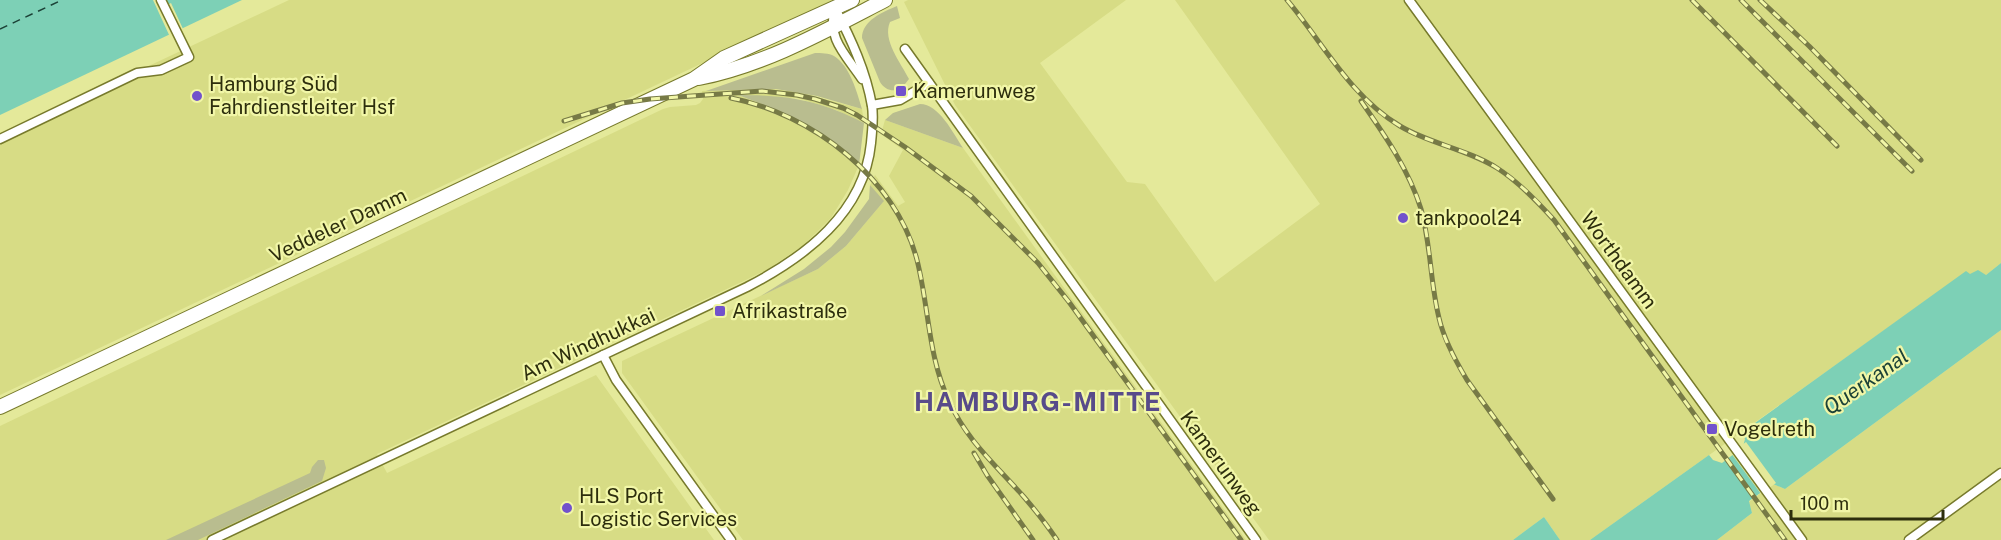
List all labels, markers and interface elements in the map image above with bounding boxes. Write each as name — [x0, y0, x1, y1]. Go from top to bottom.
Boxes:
place label: Hamburg Süd Fahrdienstleiter Hsf — [209, 72, 395, 119]
place label: Kamerunweg — [913, 79, 1036, 103]
marker: Kamerunweg — [894, 84, 908, 98]
marker: Hamburg Süd Fahrdienstleiter Hsf — [190, 89, 204, 103]
street label: Veddeler Damm — [266, 183, 410, 267]
place label: tankpool24 — [1415, 206, 1522, 230]
street label: Worthdamm — [1576, 207, 1662, 313]
marker: tankpool24 — [1396, 211, 1410, 225]
place label: Afrikastraße — [732, 299, 847, 323]
street label: Am Windhukkai — [517, 302, 659, 386]
marker: Afrikastraße — [713, 304, 727, 318]
water label: Querkanal — [1819, 343, 1913, 420]
district label: HAMBURG-MITTE — [914, 386, 1162, 417]
street label: Kamerunweg — [1175, 406, 1267, 520]
place label: Vogelreth — [1724, 417, 1815, 441]
marker: Vogelreth — [1705, 422, 1719, 436]
scale bar — [1791, 483, 1942, 521]
place label: HLS Port Logistic Services — [579, 484, 737, 531]
text: 100 m — [1800, 493, 1849, 514]
marker: HLS Port Logistic Services — [560, 501, 574, 515]

